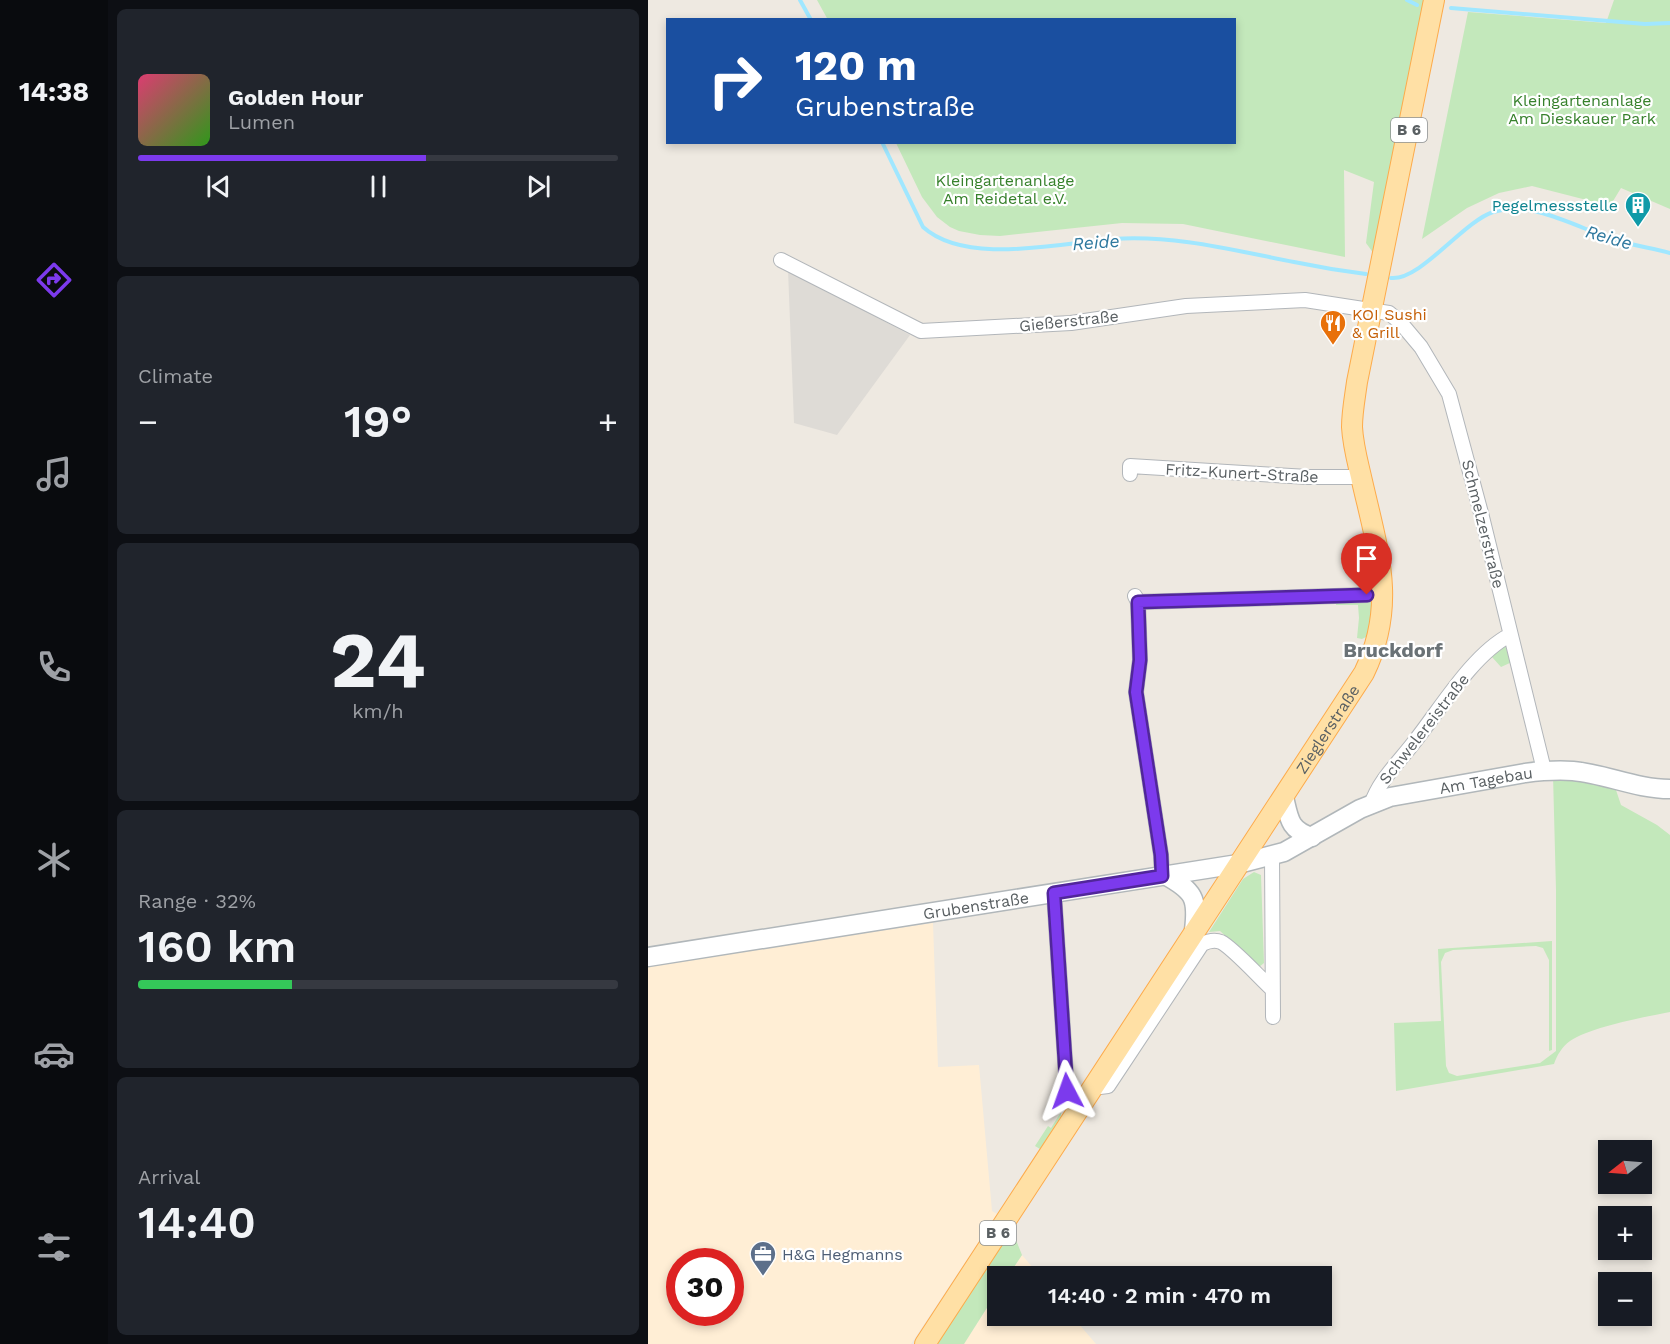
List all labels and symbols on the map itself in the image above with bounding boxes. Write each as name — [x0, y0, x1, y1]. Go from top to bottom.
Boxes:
park label: Kleingartenanlage Am Dieskauer Park — [1508, 91, 1656, 128]
road number: B 6 — [1391, 118, 1427, 142]
park label: Kleingartenanlage Am Reidetal e.V. — [936, 171, 1074, 208]
building icon: Pegelmessstelle — [1623, 190, 1653, 228]
place label: Pegelmessstelle — [1492, 196, 1618, 215]
water label: Reide — [1583, 220, 1635, 254]
water label: Reide — [1072, 230, 1120, 254]
place label: KOI Sushi & Grill — [1352, 305, 1427, 342]
street label: Gießerstraße — [1018, 306, 1120, 336]
restaurant icon: KOI Sushi & Grill — [1318, 308, 1348, 346]
street label: Schmelzerstraße — [1458, 458, 1508, 590]
street label: Fritz-Kunert-Straße — [1165, 459, 1319, 487]
pin — [1341, 533, 1392, 595]
district label: Bruckdorf — [1343, 638, 1443, 662]
street label: Schwelereistraße — [1375, 670, 1473, 788]
street label: Zieglerstraße — [1292, 681, 1363, 777]
street label: Am Tagebau — [1438, 763, 1534, 798]
street label: Grubenstraße — [922, 888, 1030, 923]
position arrow — [1035, 1059, 1099, 1123]
north arrow — [1598, 1140, 1652, 1194]
road number: B 6 — [980, 1221, 1016, 1245]
office icon: H&G Hegmanns — [748, 1239, 778, 1277]
place label: H&G Hegmanns — [782, 1245, 903, 1264]
speed limit sign: 30 — [666, 1248, 744, 1326]

